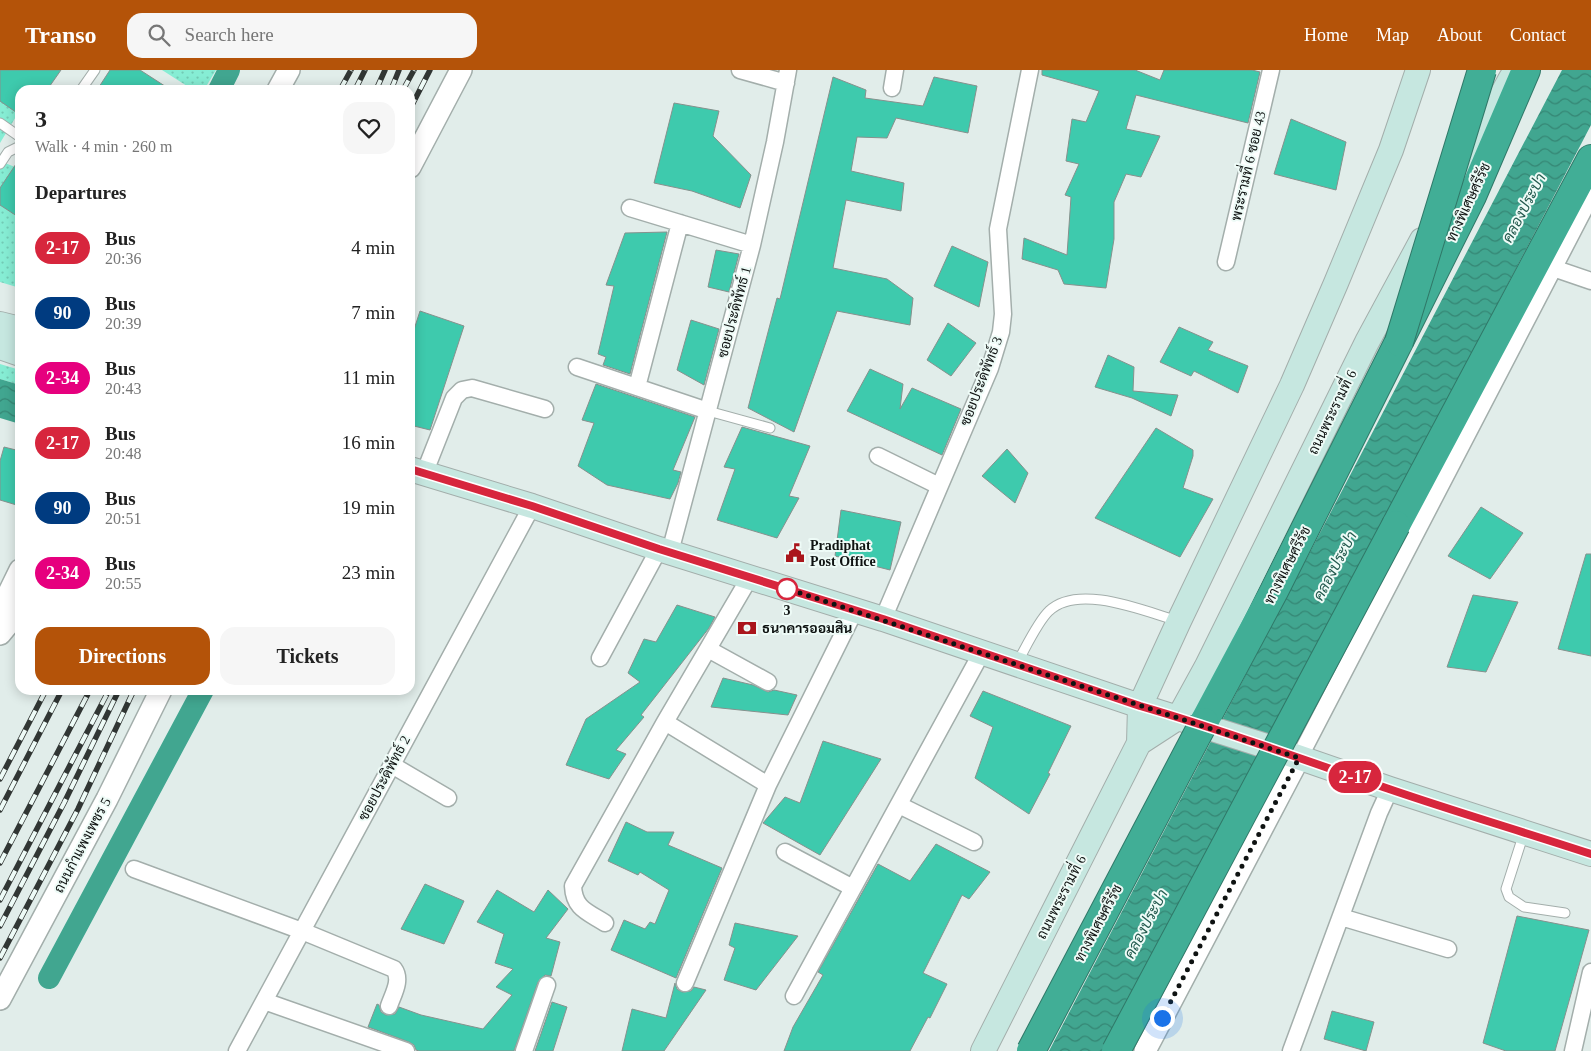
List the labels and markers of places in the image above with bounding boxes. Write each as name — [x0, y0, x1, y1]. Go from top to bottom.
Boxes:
place label: Pradiphat Post Office — [810, 538, 876, 569]
public building icon: Pradiphat Post Office — [784, 542, 806, 564]
marker: 3 — [776, 578, 798, 600]
place label: 3 — [784, 603, 791, 618]
bank icon: ธนาคารออมสิน — [736, 617, 758, 639]
place label: ธนาคารออมสิน — [762, 620, 852, 636]

